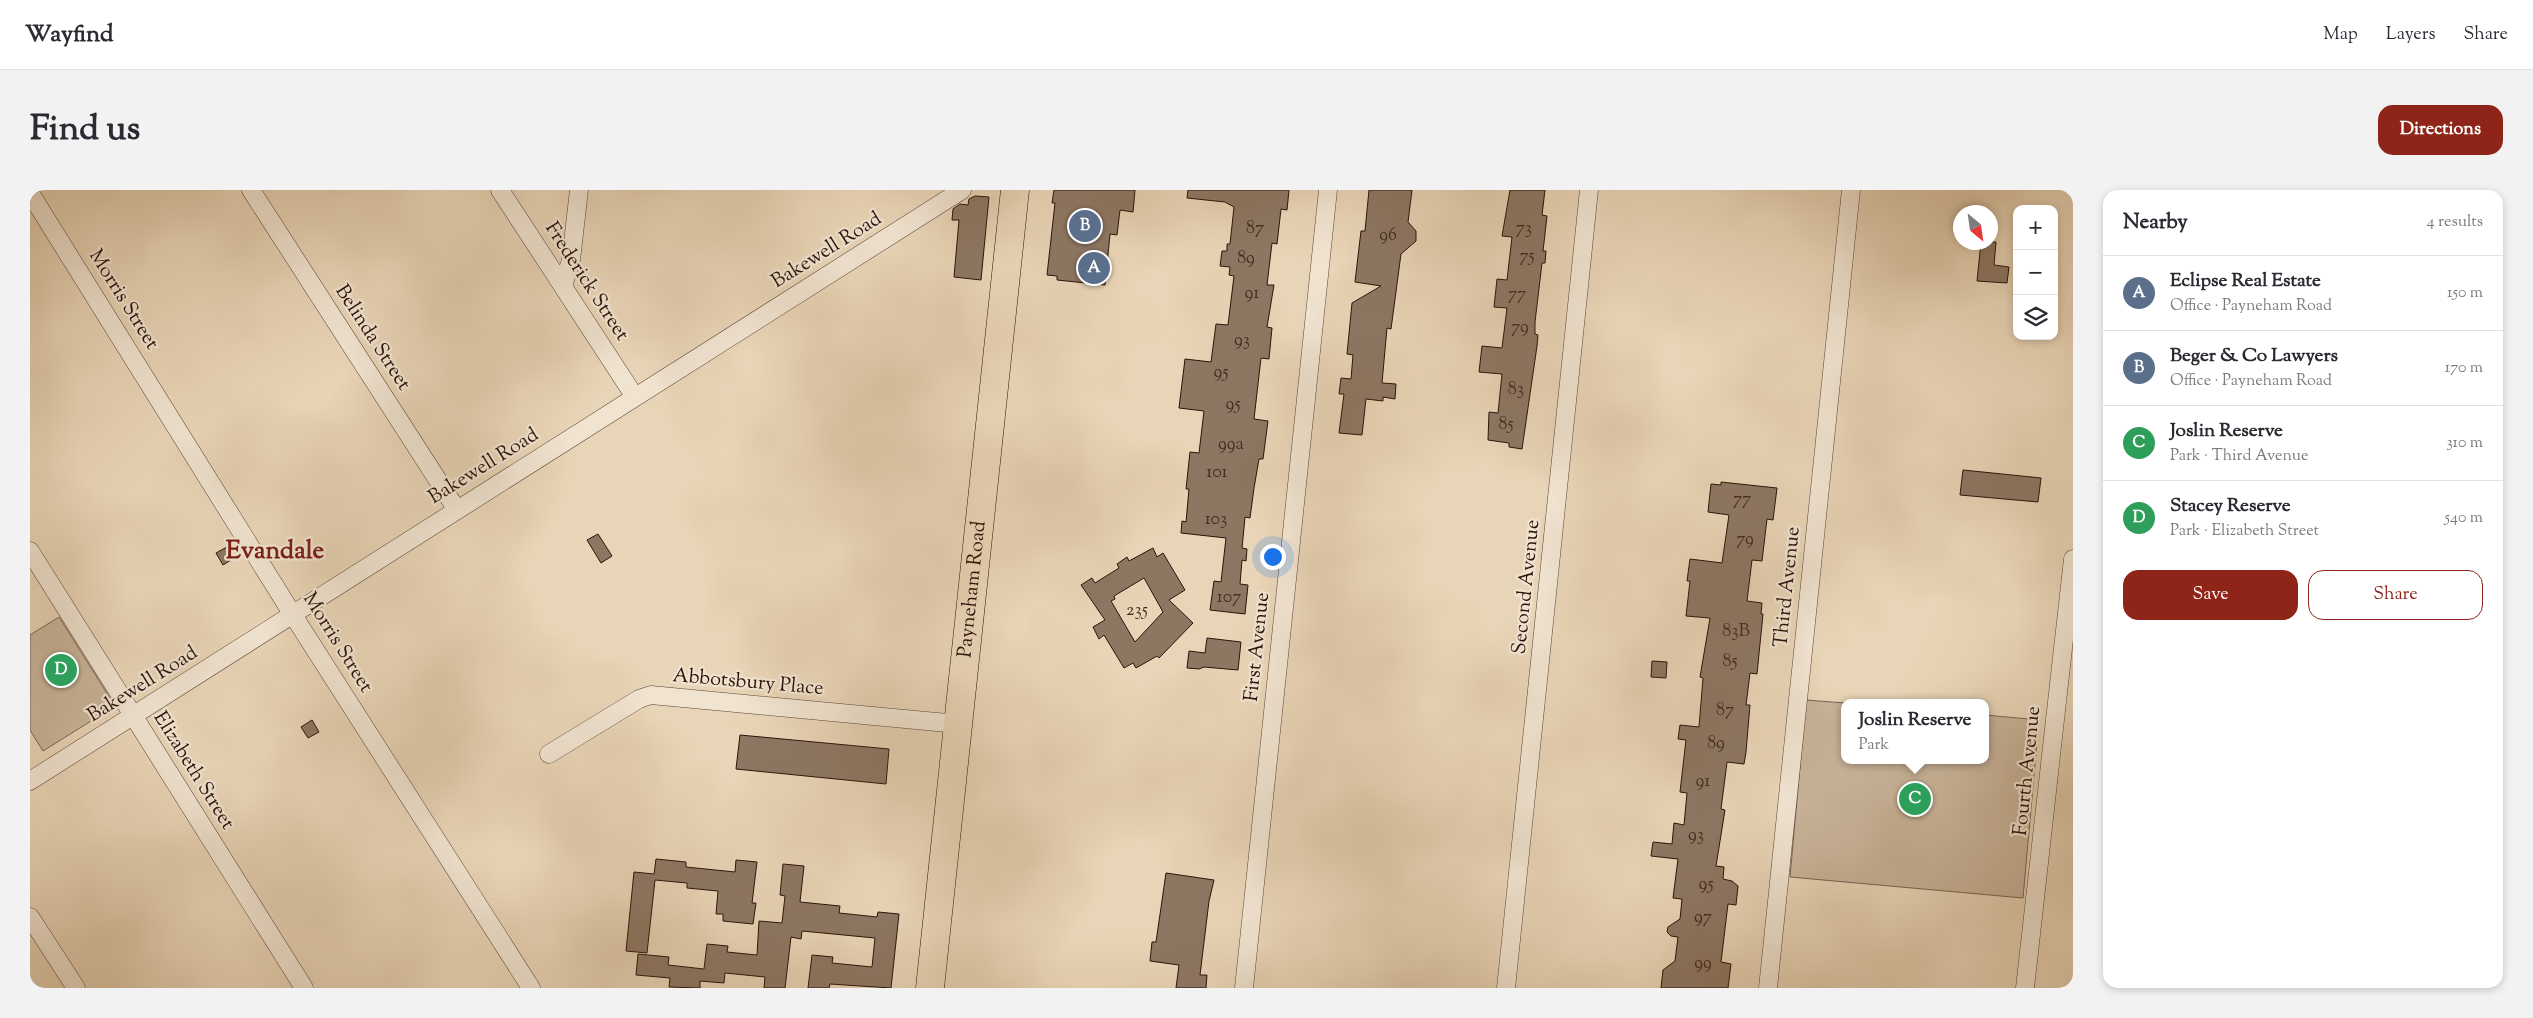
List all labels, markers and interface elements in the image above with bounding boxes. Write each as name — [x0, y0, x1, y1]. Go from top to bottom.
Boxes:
text: Wayfind — [25, 18, 113, 52]
text: Map — [2323, 22, 2358, 48]
text: Layers — [2386, 22, 2436, 48]
text: Share — [2464, 22, 2508, 48]
text: Find us — [30, 105, 140, 156]
button: Directions — [2378, 105, 2503, 155]
street label: Bakewell Road — [766, 205, 888, 297]
north arrow — [1953, 205, 1998, 250]
map controls — [2013, 205, 2058, 340]
button: + — [2013, 205, 2058, 250]
pin: B — [1069, 207, 1101, 245]
text: Nearby — [2123, 208, 2188, 238]
text: 4 results — [2427, 211, 2483, 234]
house number: 87 — [1246, 216, 1264, 242]
house number: 73 — [1516, 216, 1532, 242]
street label: Frederick Street — [537, 217, 636, 347]
house number: 96 — [1379, 223, 1397, 249]
street label: Morris Street — [81, 244, 165, 356]
house number: 75 — [1519, 244, 1535, 270]
house number: 89 — [1237, 246, 1255, 272]
pin: A — [1078, 249, 1110, 287]
button: − — [2013, 250, 2058, 295]
text: Eclipse Real Estate — [2170, 268, 2321, 295]
street label: Belinda Street — [327, 279, 417, 397]
house number: 91 — [1245, 281, 1259, 307]
house number: 77 — [1508, 282, 1526, 308]
text: A — [2133, 282, 2146, 305]
text: 150 m — [2447, 282, 2483, 305]
button: layers — [2013, 295, 2058, 340]
text: Office · Payneham Road — [2170, 295, 2332, 318]
house number: 79 — [1511, 315, 1529, 341]
house number: 93 — [1234, 328, 1250, 354]
text: Beger & Co Lawyers — [2170, 343, 2338, 370]
text: B — [2134, 357, 2144, 380]
text: 170 m — [2445, 357, 2483, 380]
house number: 95 — [1213, 360, 1229, 386]
text: Office · Payneham Road — [2170, 370, 2332, 393]
house number: 83 — [1508, 377, 1524, 403]
house number: 95 — [1225, 392, 1241, 418]
house number: 85 — [1498, 412, 1514, 438]
text: Joslin Reserve — [2170, 418, 2283, 445]
street label: Bakewell Road — [423, 421, 545, 513]
house number: 99a — [1218, 432, 1244, 458]
text: C — [2133, 432, 2145, 455]
text: 310 m — [2446, 432, 2483, 455]
text: Park · Third Avenue — [2170, 445, 2308, 468]
house number: 101 — [1206, 460, 1228, 486]
house number: 77 — [1733, 487, 1751, 513]
text: Stacey Reserve — [2170, 493, 2291, 520]
house number: 103 — [1205, 507, 1227, 533]
text: D — [2133, 507, 2145, 530]
text: 540 m — [2445, 507, 2483, 530]
street label: Second Avenue — [1506, 518, 1548, 656]
street label: Payneham Road — [951, 519, 994, 659]
text: Park · Elizabeth Street — [2170, 520, 2319, 543]
street label: Third Avenue — [1767, 525, 1809, 649]
house number: 79 — [1736, 527, 1754, 553]
district label: Evandale — [226, 534, 324, 570]
your location — [1260, 544, 1286, 570]
button: Save — [2123, 570, 2298, 620]
button: Share — [2308, 570, 2483, 620]
house number: 107 — [1217, 585, 1241, 611]
street label: Morris Street — [295, 587, 379, 699]
street label: First Avenue — [1238, 591, 1278, 703]
house number: 235 — [1126, 598, 1148, 624]
house number: 83B — [1722, 619, 1750, 645]
street label: Bakewell Road — [82, 639, 204, 731]
house number: 85 — [1722, 649, 1738, 675]
pin: D — [45, 651, 77, 689]
street label: Abbotsbury Place — [671, 662, 825, 704]
house number: 87 — [1716, 698, 1734, 724]
popup — [1841, 699, 1989, 764]
street label: Fourth Avenue — [2007, 705, 2049, 837]
street label: Elizabeth Street — [145, 706, 241, 836]
text: Joslin Reserve — [1859, 707, 1971, 734]
house number: 89 — [1707, 731, 1725, 757]
text: Park — [1859, 734, 1889, 757]
house number: 91 — [1696, 769, 1710, 795]
pin: C — [1899, 780, 1931, 818]
house number: 93 — [1688, 823, 1704, 849]
house number: 95 — [1698, 872, 1714, 898]
house number: 97 — [1694, 905, 1712, 931]
house number: 99 — [1694, 951, 1712, 977]

